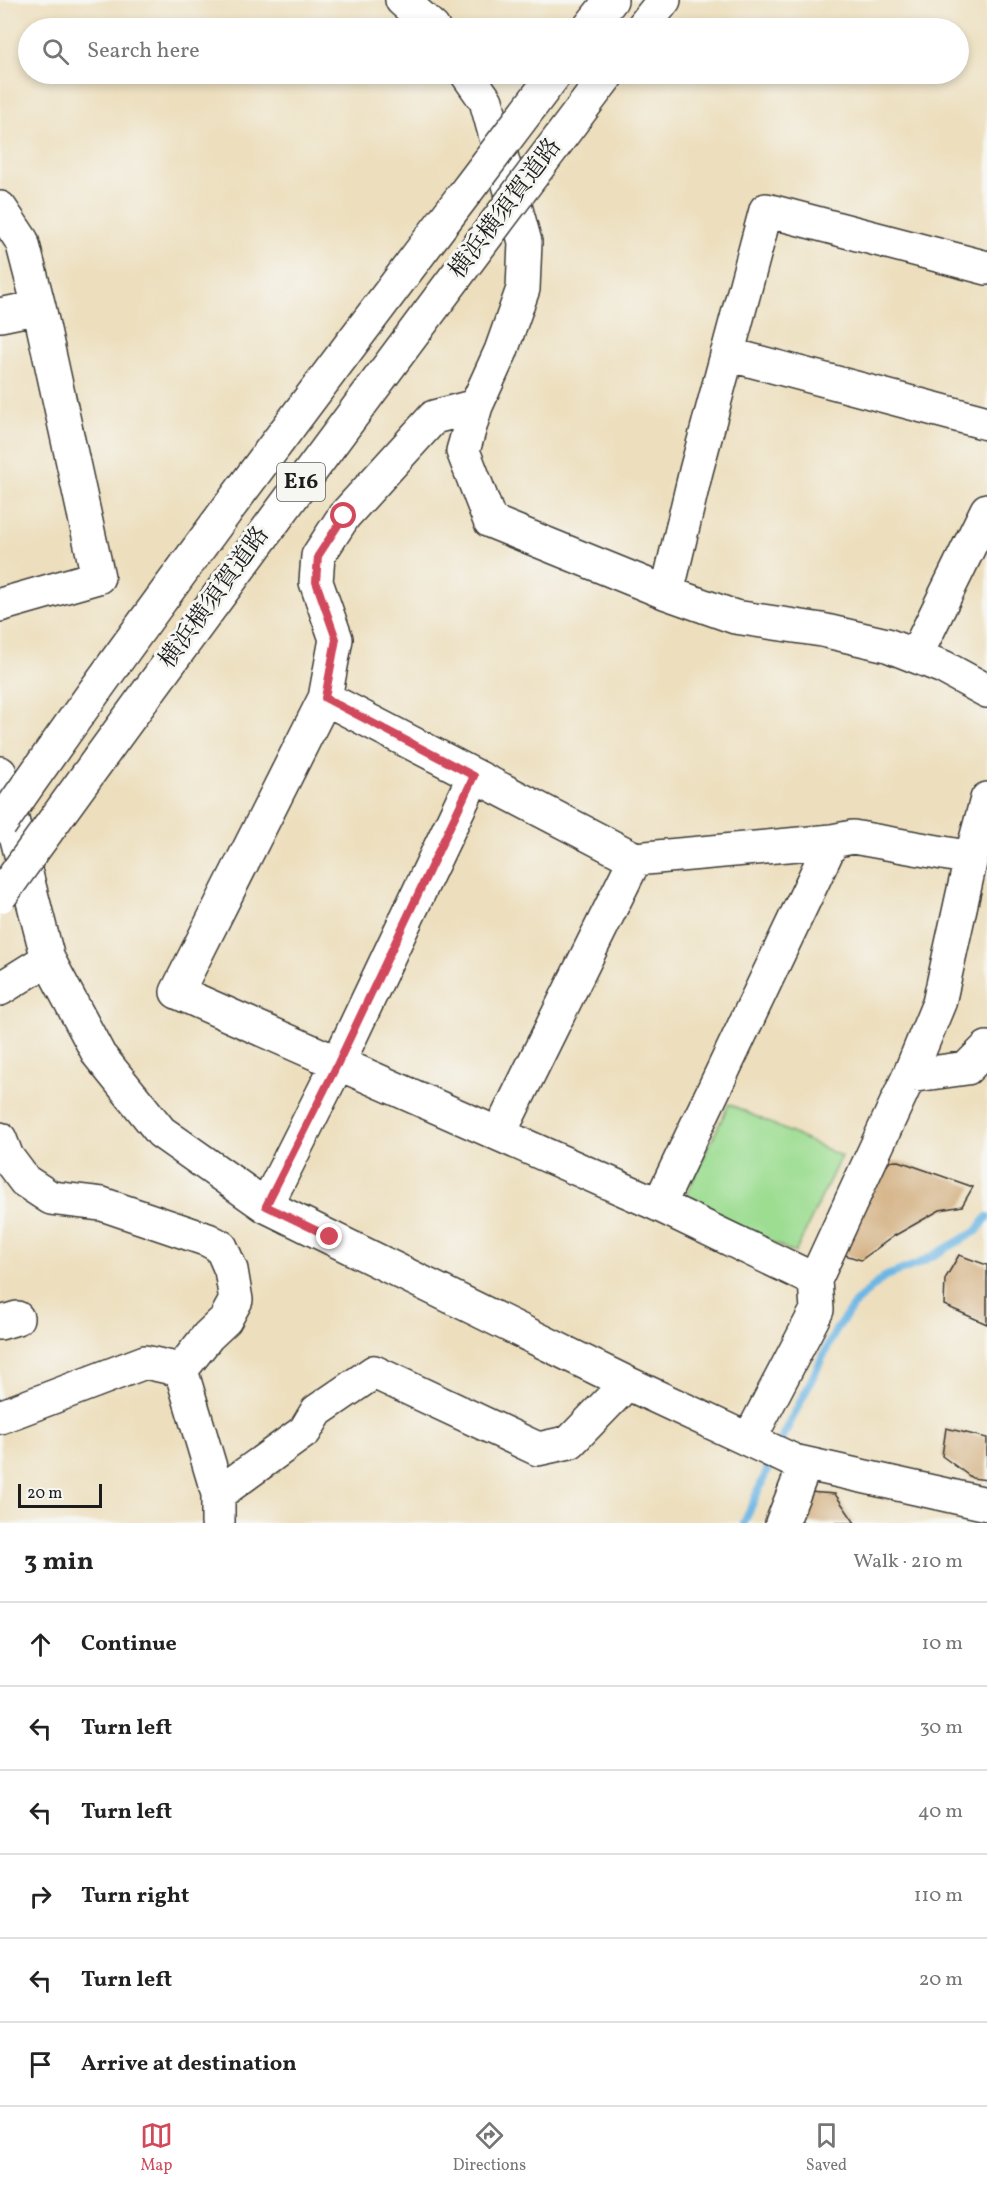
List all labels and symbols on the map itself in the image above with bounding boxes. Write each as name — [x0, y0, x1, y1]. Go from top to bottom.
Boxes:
street label: 横浜横須賀道路 — [442, 132, 570, 286]
road number: E16 — [277, 463, 325, 501]
route start — [330, 502, 356, 528]
street label: 横浜横須賀道路 — [152, 520, 278, 676]
route end — [316, 1223, 342, 1249]
scale bar — [18, 1481, 102, 1508]

